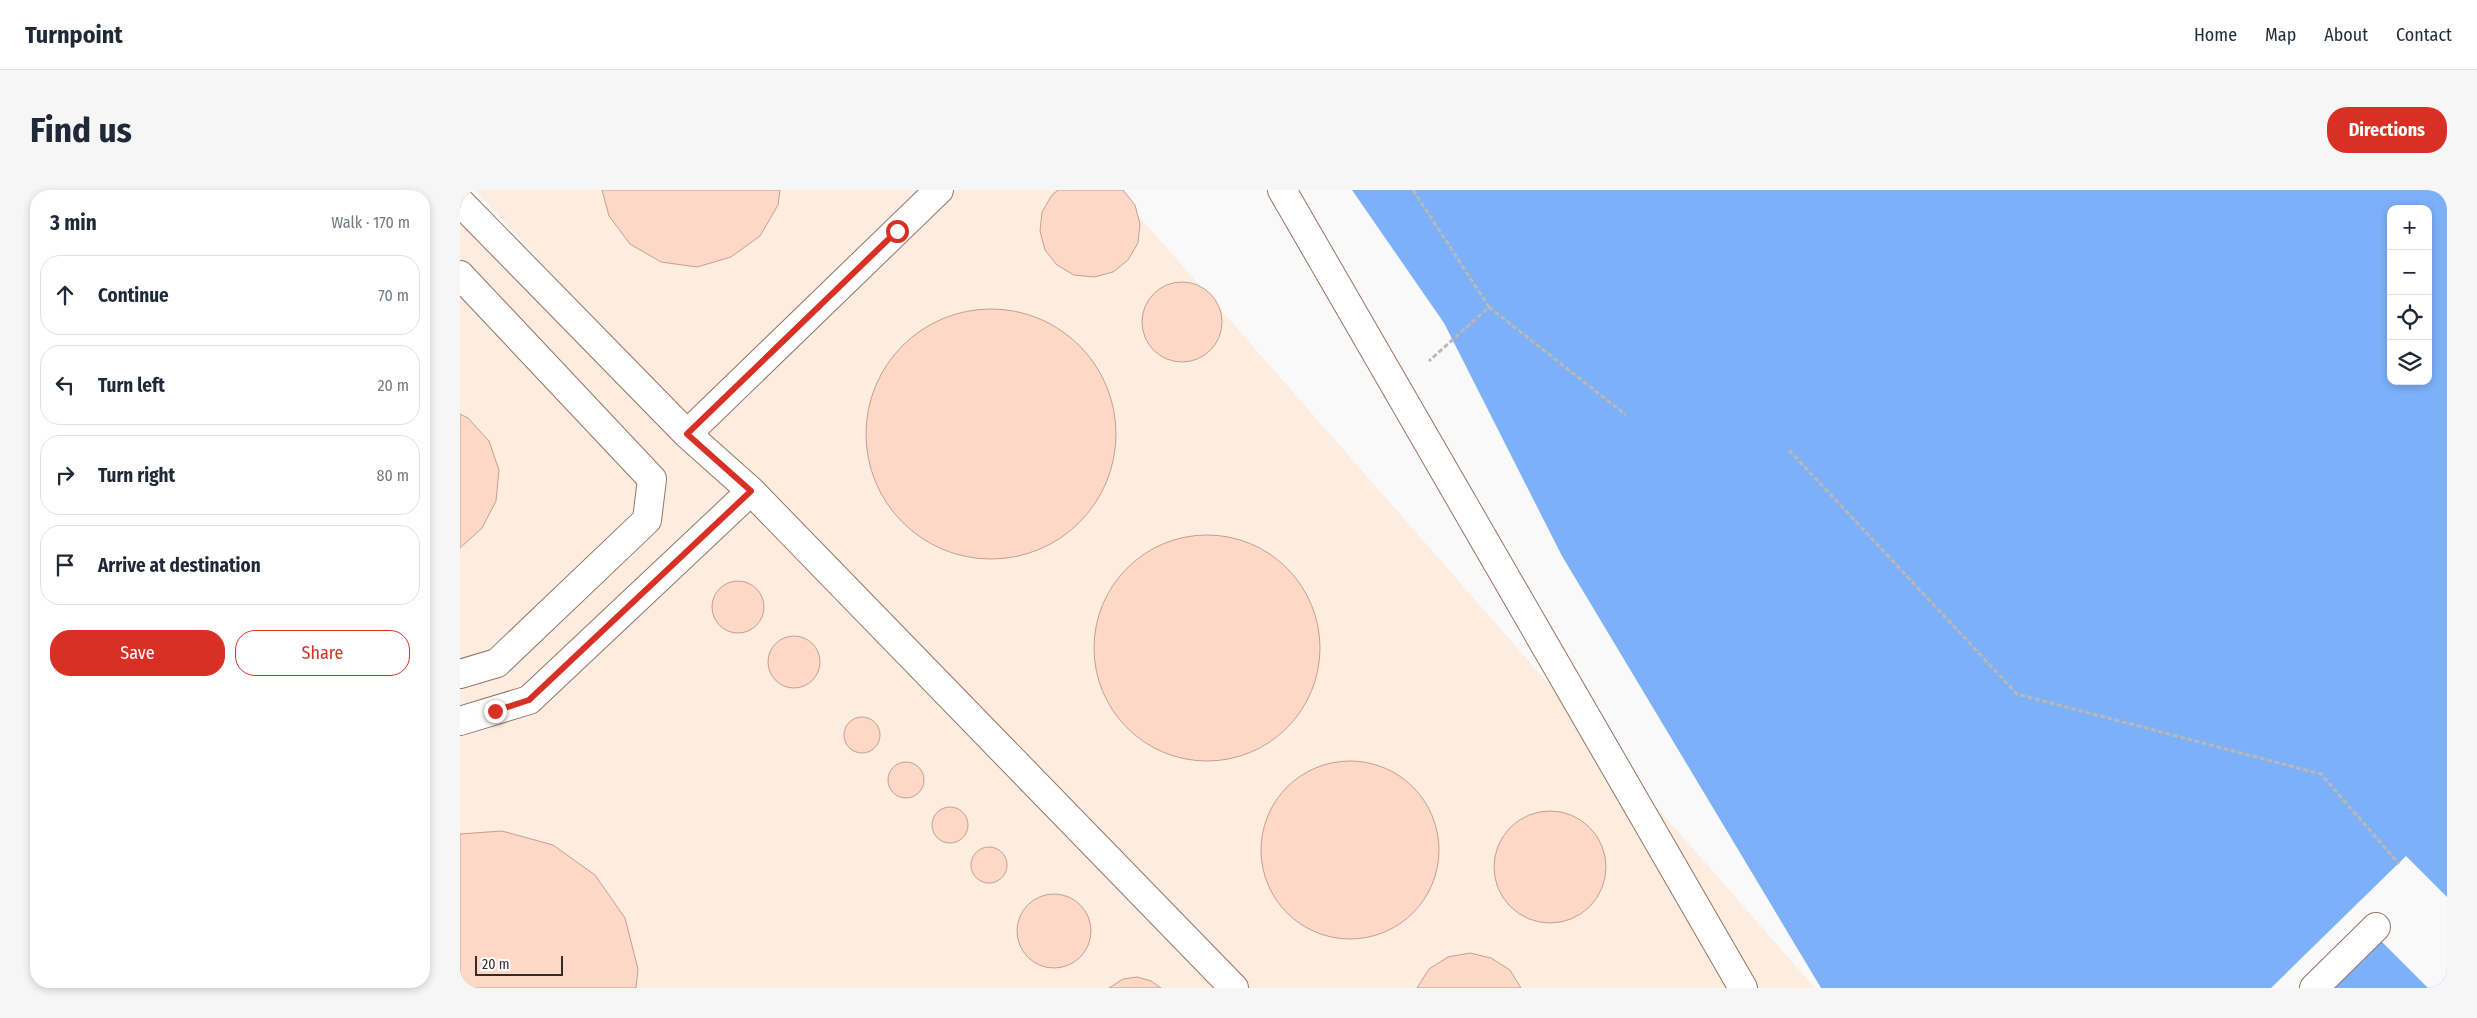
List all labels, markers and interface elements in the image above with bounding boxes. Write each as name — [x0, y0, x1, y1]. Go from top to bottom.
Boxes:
text: Turnpoint — [25, 21, 123, 49]
text: Home — [2194, 24, 2237, 46]
text: Map — [2265, 24, 2296, 46]
text: About — [2324, 24, 2368, 46]
text: Contact — [2396, 24, 2452, 46]
button: Directions — [2327, 107, 2447, 153]
text: Find us — [30, 109, 132, 151]
map controls — [2387, 205, 2432, 385]
button: + — [2387, 205, 2432, 250]
text: 3 min — [50, 210, 97, 236]
text: Walk · 170 m — [331, 213, 410, 232]
route start — [886, 220, 909, 243]
button: − — [2387, 250, 2432, 295]
icon: ahead — [51, 281, 79, 309]
text: Continue — [98, 284, 169, 307]
text: 70 m — [378, 286, 409, 305]
button: locate — [2387, 295, 2432, 340]
button: layers — [2387, 340, 2432, 385]
icon: left — [51, 371, 79, 399]
text: Turn left — [98, 374, 165, 397]
text: 20 m — [378, 376, 409, 395]
icon: right — [51, 461, 79, 489]
text: Turn right — [98, 464, 175, 487]
text: 80 m — [377, 466, 409, 485]
icon: arrive — [51, 551, 79, 579]
text: Arrive at destination — [98, 554, 261, 577]
button: Save — [50, 630, 225, 676]
button: Share — [235, 630, 410, 676]
route end — [484, 700, 507, 723]
scale bar — [475, 953, 562, 976]
text: 20 m — [482, 956, 510, 973]

